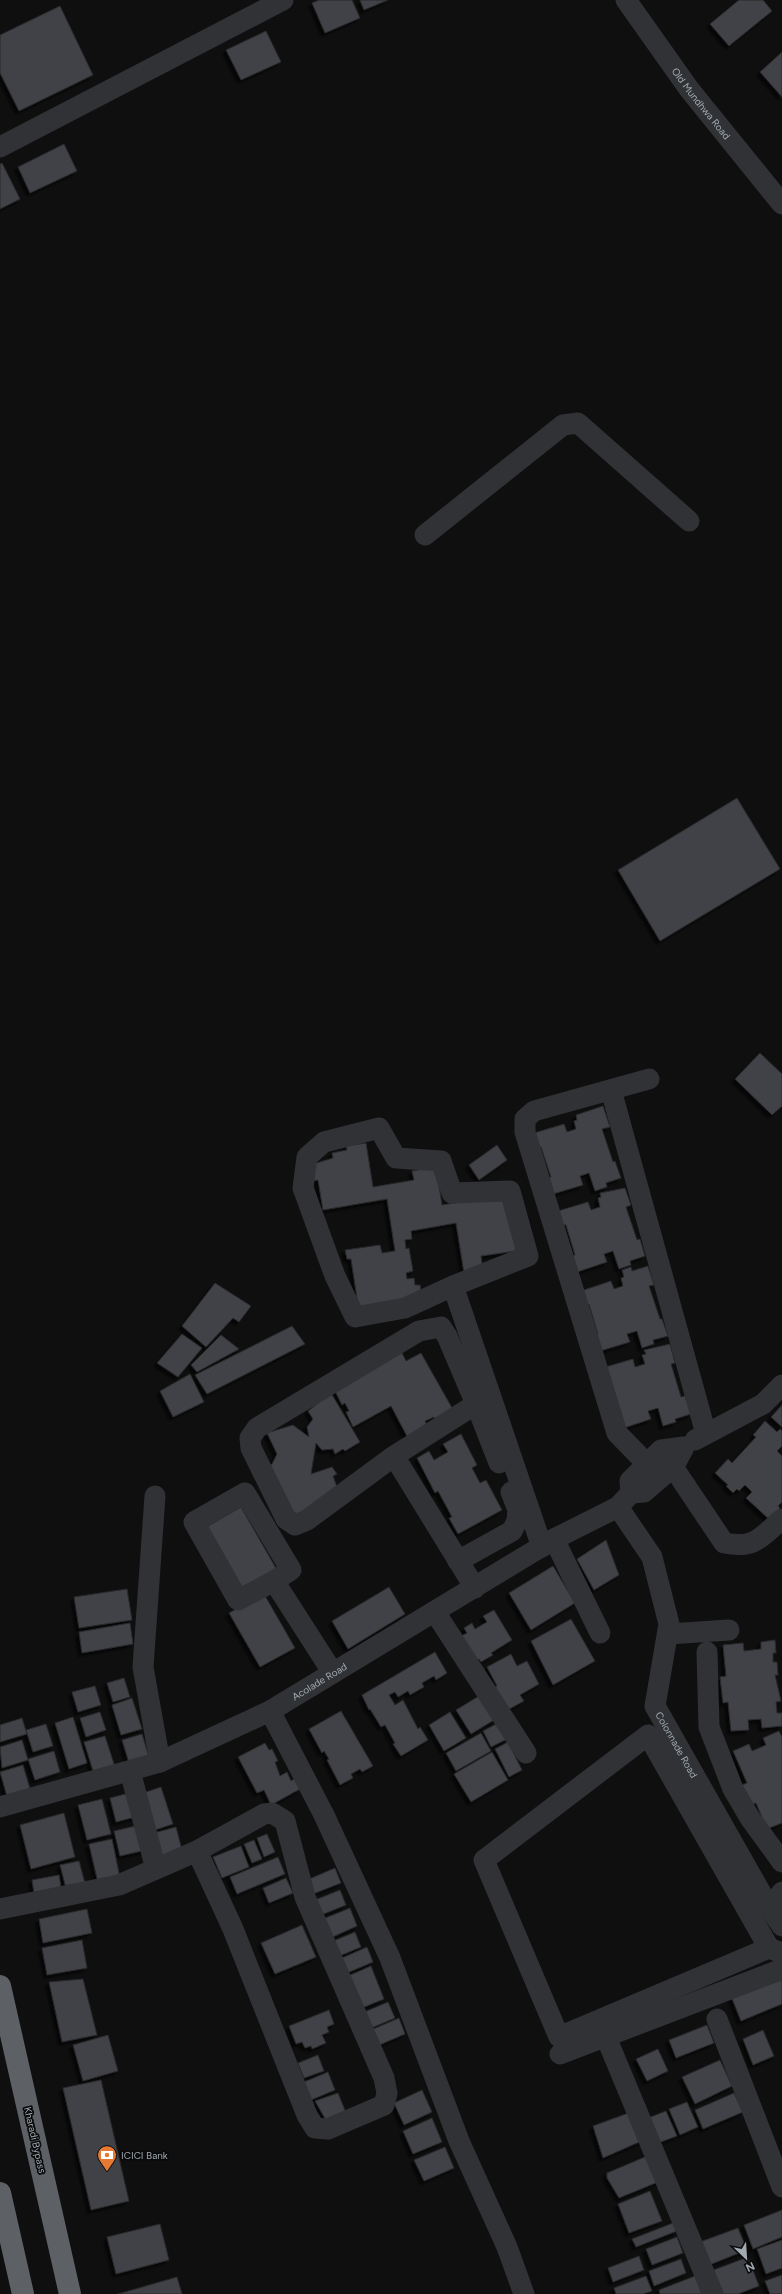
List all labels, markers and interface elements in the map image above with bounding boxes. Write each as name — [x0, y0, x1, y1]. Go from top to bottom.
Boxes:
street label: Old Mundhwa Road — [669, 65, 734, 142]
street label: Acolade Road — [289, 1659, 349, 1703]
street label: Colonnade Road — [653, 1709, 701, 1780]
street label: Kharadi Bypass — [21, 2106, 49, 2175]
bank icon: ICICI Bank — [96, 2144, 118, 2172]
place label: ICICI Bank — [121, 2149, 168, 2162]
north arrow — [726, 2238, 766, 2278]
text: N — [743, 2259, 757, 2274]

